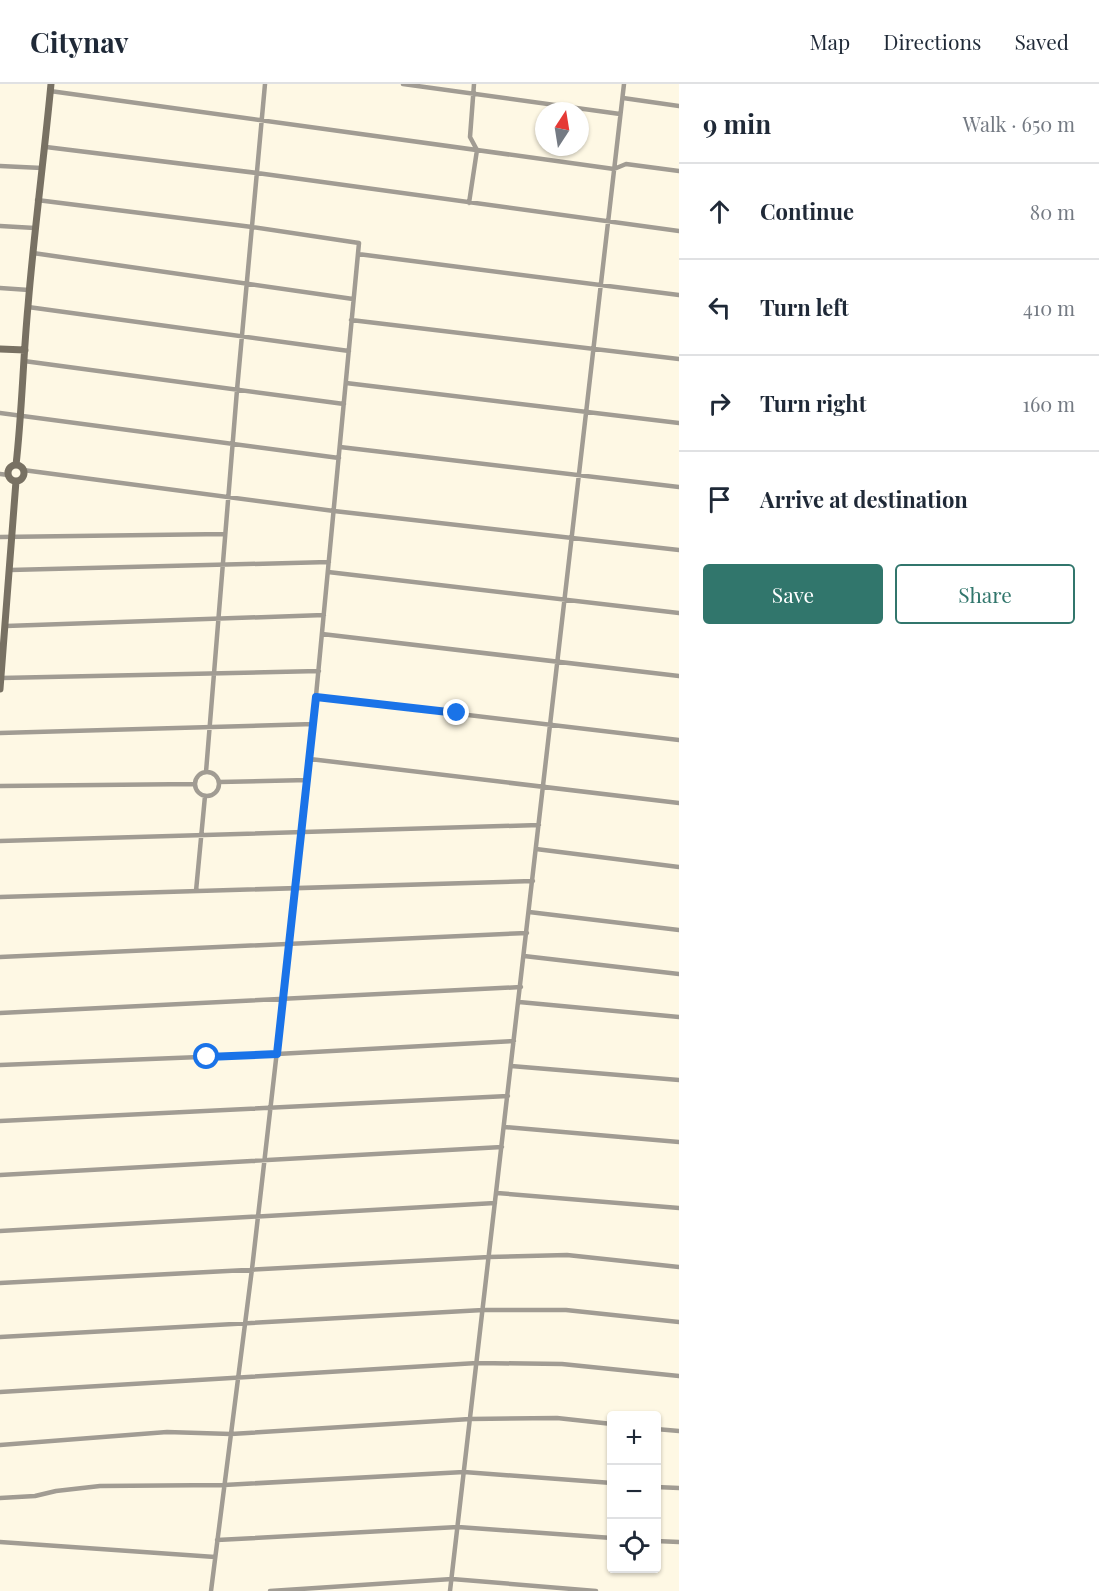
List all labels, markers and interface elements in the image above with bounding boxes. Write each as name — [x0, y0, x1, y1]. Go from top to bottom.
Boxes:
text: Citynav — [30, 23, 129, 60]
text: Map — [809, 27, 850, 55]
text: Directions — [883, 27, 981, 55]
text: Saved — [1014, 27, 1069, 55]
north arrow — [535, 102, 589, 156]
text: 9 min — [703, 106, 771, 141]
text: Walk · 650 m — [963, 110, 1075, 137]
icon: ahead — [703, 195, 736, 228]
text: Continue — [760, 196, 854, 226]
text: 80 m — [1030, 198, 1075, 225]
icon: left — [703, 291, 736, 324]
text: Turn left — [760, 292, 849, 322]
text: 410 m — [1023, 294, 1075, 321]
icon: right — [703, 387, 736, 420]
text: Turn right — [760, 388, 866, 418]
text: 160 m — [1023, 390, 1075, 417]
icon: arrive — [703, 483, 736, 516]
text: Arrive at destination — [760, 484, 968, 514]
button: Save — [703, 564, 883, 624]
button: Share — [895, 564, 1075, 624]
route end — [443, 699, 469, 725]
route start — [193, 1043, 219, 1069]
map controls — [607, 1411, 661, 1573]
button: + — [607, 1411, 661, 1465]
button: − — [607, 1465, 661, 1519]
button: locate — [607, 1519, 661, 1573]

